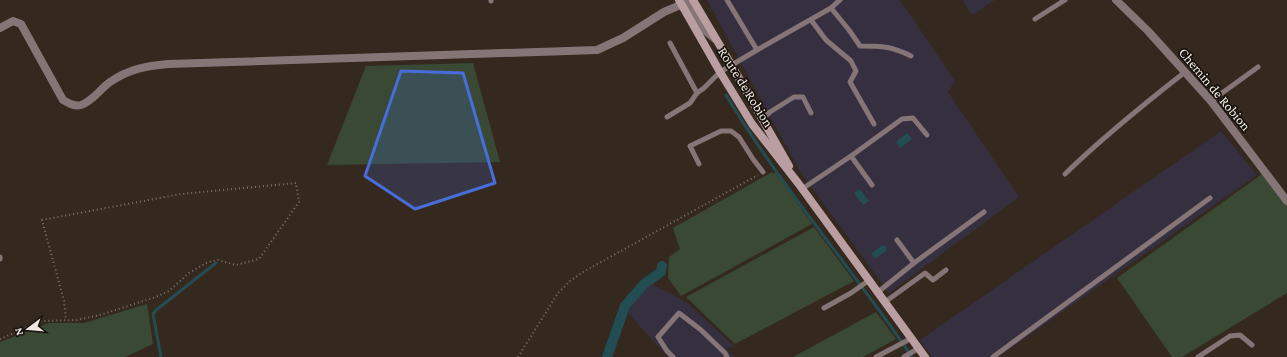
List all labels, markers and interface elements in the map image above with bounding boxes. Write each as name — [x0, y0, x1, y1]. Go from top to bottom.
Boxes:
street label: Route de Robion — [715, 44, 777, 130]
street label: Chemin de Robion — [1176, 44, 1255, 134]
north arrow — [8, 309, 48, 349]
text: N — [11, 326, 25, 337]

